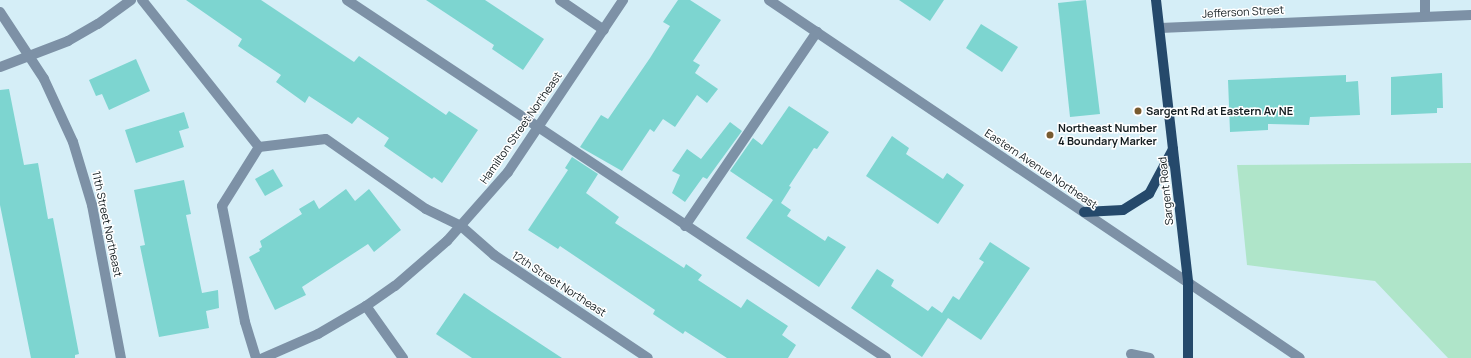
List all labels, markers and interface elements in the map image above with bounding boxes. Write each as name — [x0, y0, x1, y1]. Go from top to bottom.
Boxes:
street label: Jefferson Street — [1202, 3, 1284, 21]
street label: Hamilton Street Northeast — [477, 69, 565, 187]
place label: Sargent Rd at Eastern Av NE — [1146, 104, 1293, 118]
marker: Sargent Rd at Eastern Av NE — [1133, 106, 1143, 116]
place label: Northeast Number 4 Boundary Marker — [1058, 122, 1157, 148]
street label: Eastern Avenue Northeast — [982, 126, 1100, 212]
marker: Northeast Number 4 Boundary Marker — [1045, 130, 1055, 140]
street label: Sargent Road — [1156, 156, 1176, 226]
street label: 11th Street Northeast — [89, 170, 125, 278]
street label: 12th Street Northeast — [509, 249, 609, 319]

